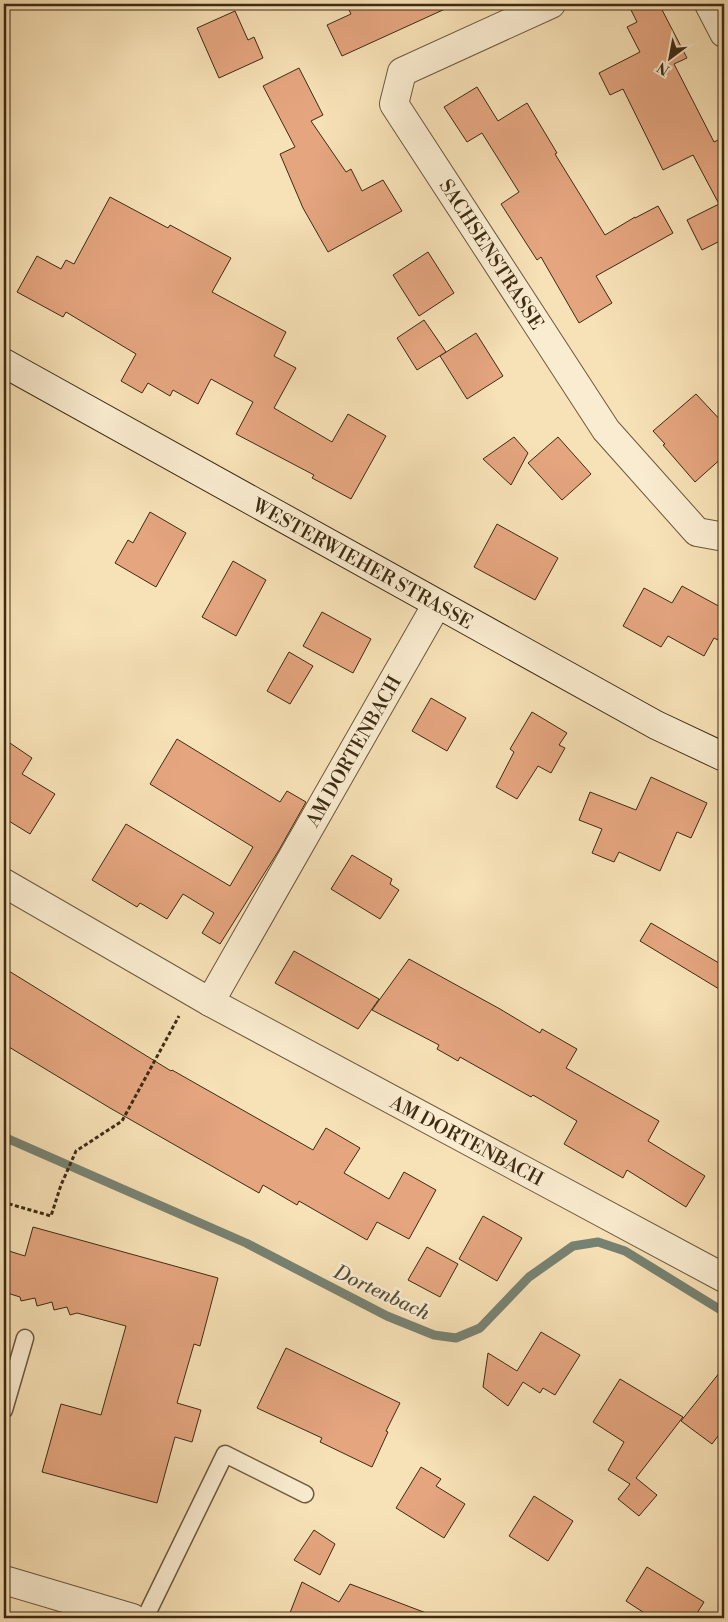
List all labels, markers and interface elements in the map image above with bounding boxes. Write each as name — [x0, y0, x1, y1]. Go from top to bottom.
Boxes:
north arrow — [646, 32, 696, 82]
text: N — [654, 58, 673, 79]
street label: SACHSENSTRASSE — [434, 175, 549, 334]
street label: WESTERWIEHER STRASSE — [247, 493, 477, 635]
street label: AM DORTENBACH — [300, 672, 407, 832]
street label: AM DORTENBACH — [385, 1090, 547, 1192]
water label: Dortenbach — [329, 1260, 434, 1327]

